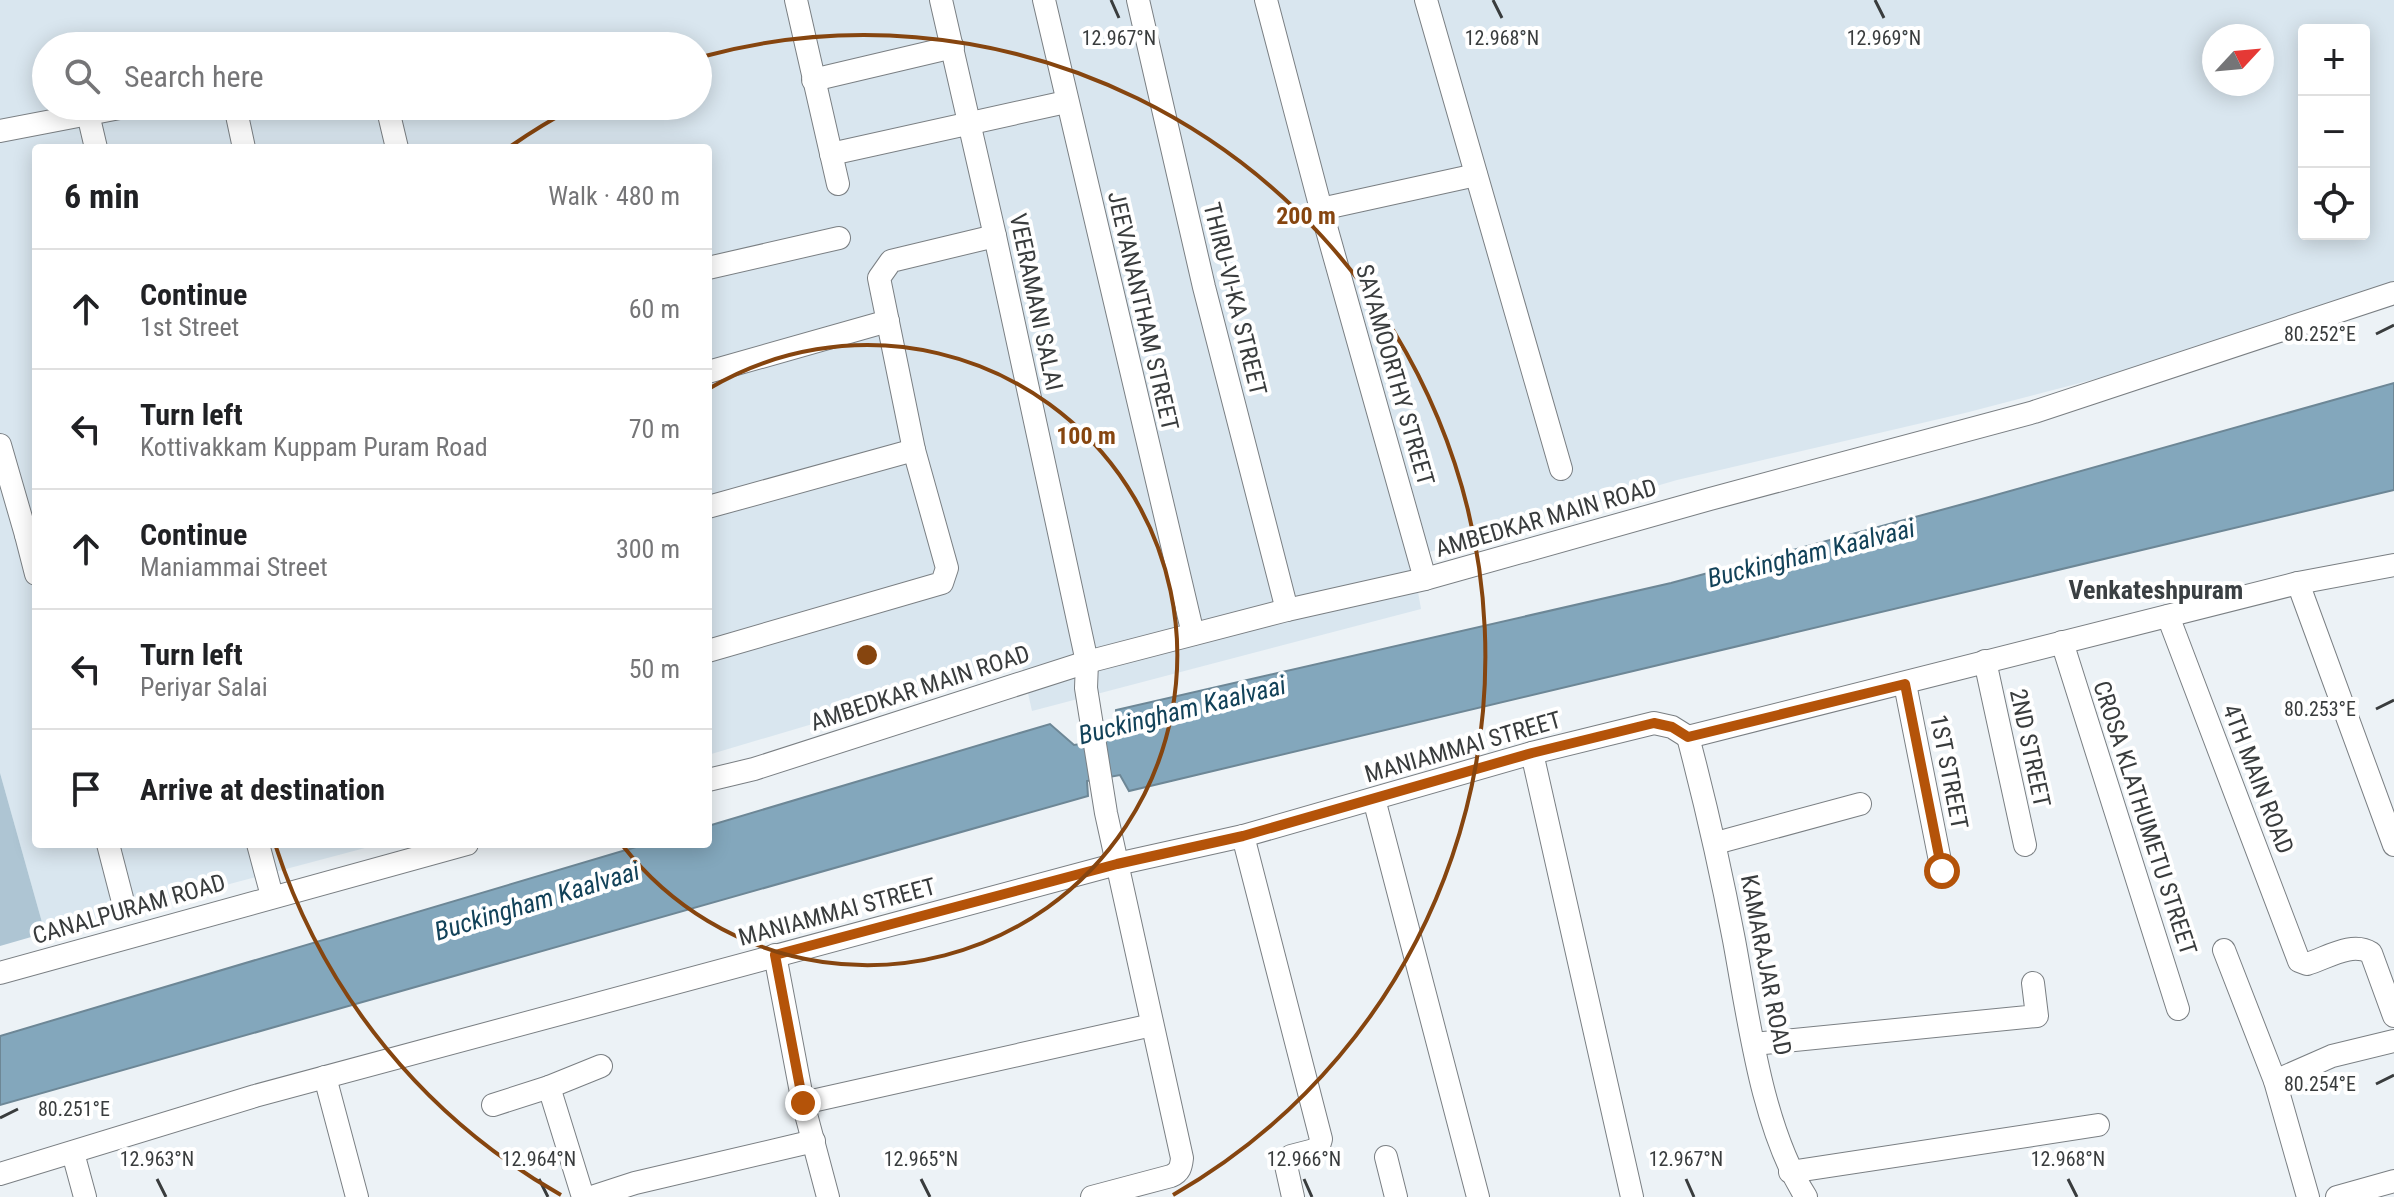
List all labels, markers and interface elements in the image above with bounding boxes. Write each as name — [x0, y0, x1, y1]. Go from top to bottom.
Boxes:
north arrow — [2202, 24, 2274, 96]
map controls — [2298, 24, 2370, 240]
button: + — [2298, 24, 2370, 96]
text: 12.967°N — [1082, 26, 1156, 50]
text: 12.968°N — [1465, 26, 1539, 50]
text: 12.969°N — [1847, 26, 1921, 50]
search box — [32, 32, 712, 120]
icon: search — [60, 54, 104, 98]
text: Search here — [124, 59, 264, 94]
button: − — [2298, 96, 2370, 168]
button: locate — [2298, 168, 2370, 240]
text: 6 min — [64, 176, 140, 216]
text: Walk · 480 m — [548, 181, 680, 211]
street label: JEEVANANTHAM STREET — [1102, 189, 1184, 433]
street label: THIRU-VI-KA STREET — [1198, 200, 1272, 398]
text: 200 m — [1276, 202, 1336, 230]
street label: VEERAMANI SALAI — [1004, 211, 1068, 393]
street label: SAYAMOORTHY STREET — [1350, 261, 1440, 489]
text: Continue — [140, 277, 247, 312]
icon: ahead — [64, 287, 108, 331]
text: 60 m — [629, 294, 680, 324]
text: 1st Street — [140, 312, 239, 342]
text: 80.252°E — [2284, 322, 2356, 346]
text: Turn left — [140, 397, 243, 432]
icon: left — [64, 407, 108, 451]
text: 70 m — [629, 414, 680, 444]
text: 100 m — [1056, 422, 1116, 450]
text: Kottivakkam Kuppam Puram Road — [140, 432, 488, 462]
street label: AMBEDKAR MAIN ROAD — [1432, 473, 1660, 563]
water label: Buckingham Kaalvaai — [1704, 513, 1918, 593]
text: Continue — [140, 517, 247, 552]
icon: ahead — [64, 527, 108, 571]
text: 300 m — [616, 534, 680, 564]
text: Maniammai Street — [140, 552, 328, 582]
district label: Venkateshpuram — [2069, 575, 2243, 605]
text: Turn left — [140, 637, 243, 672]
street label: AMBEDKAR MAIN ROAD — [807, 639, 1033, 737]
centre of rings — [853, 641, 881, 669]
icon: left — [64, 647, 108, 691]
text: 50 m — [629, 654, 680, 684]
water label: Buckingham Kaalvaai — [1075, 670, 1289, 750]
text: Periyar Salai — [140, 672, 268, 702]
street label: CROSA KLATHUMETU STREET — [2087, 677, 2203, 959]
street label: 2ND STREET — [2004, 686, 2056, 810]
text: 80.253°E — [2284, 697, 2356, 721]
street label: 4TH MAIN ROAD — [2217, 700, 2299, 858]
street label: MANIAMMAI STREET — [1361, 706, 1565, 788]
street label: 1ST STREET — [1924, 712, 1974, 832]
icon: arrive — [64, 767, 108, 811]
text: Arrive at destination — [140, 772, 385, 807]
route start — [1924, 853, 1960, 889]
water label: Buckingham Kaalvaai — [431, 855, 643, 946]
street label: CANALPURAM ROAD — [29, 868, 229, 950]
street label: MANIAMMAI STREET — [735, 872, 939, 952]
street label: KAMARAJAR ROAD — [1735, 872, 1797, 1058]
text: 80.254°E — [2284, 1072, 2356, 1096]
route end — [785, 1085, 821, 1121]
text: 80.251°E — [38, 1097, 110, 1121]
text: 12.963°N — [120, 1147, 194, 1171]
text: 12.964°N — [502, 1147, 576, 1171]
text: 12.965°N — [884, 1147, 958, 1171]
text: 12.966°N — [1267, 1147, 1341, 1171]
text: 12.967°N — [1649, 1147, 1723, 1171]
text: 12.968°N — [2031, 1147, 2105, 1171]

